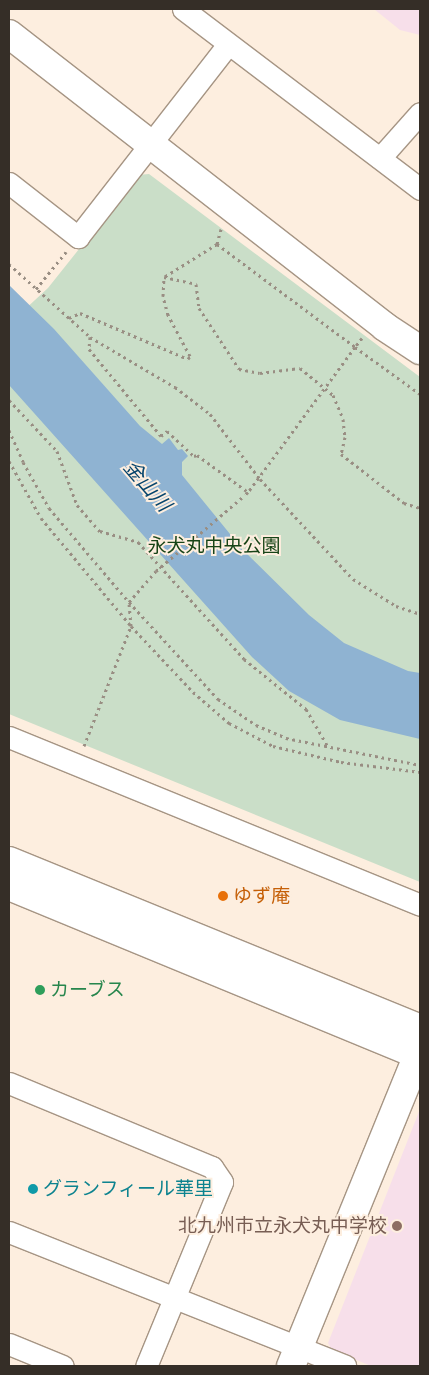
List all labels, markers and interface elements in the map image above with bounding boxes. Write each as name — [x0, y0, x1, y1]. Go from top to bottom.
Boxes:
water label: 金山川 — [118, 455, 176, 517]
park label: 永犬丸中央公園 — [148, 535, 280, 557]
place label: ゆず庵 — [233, 885, 290, 907]
marker: ゆず庵 — [217, 890, 229, 902]
place label: カーブス — [50, 979, 126, 1001]
marker: カーブス — [34, 984, 46, 996]
place label: グランフィール華里 — [43, 1178, 214, 1200]
marker: グランフィール華里 — [27, 1183, 39, 1195]
place label: 北九州市立永犬丸中学校 — [178, 1215, 387, 1237]
marker: 北九州市立永犬丸中学校 — [391, 1220, 403, 1232]

